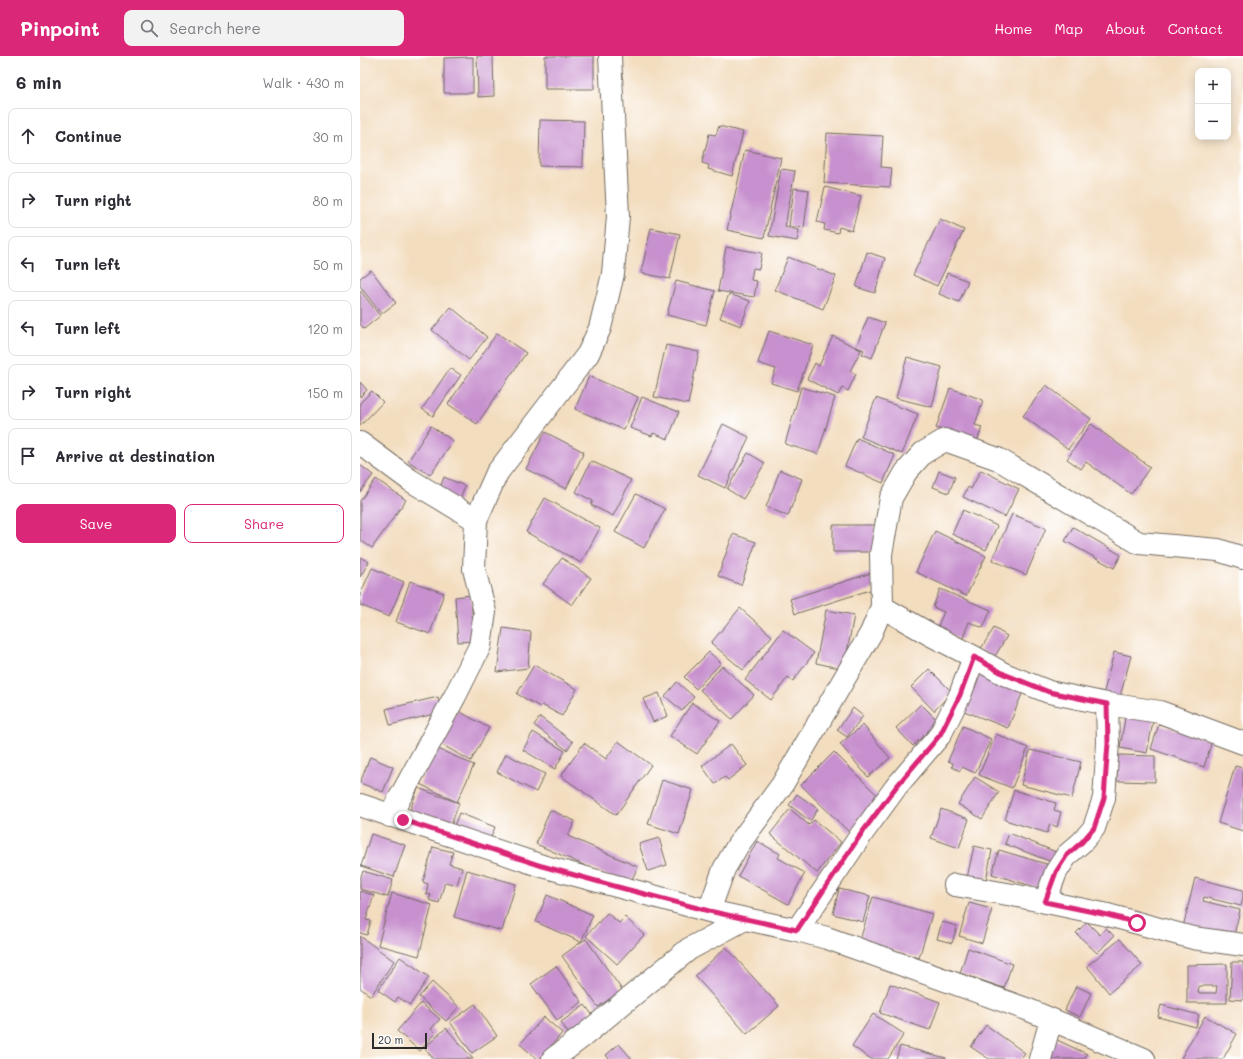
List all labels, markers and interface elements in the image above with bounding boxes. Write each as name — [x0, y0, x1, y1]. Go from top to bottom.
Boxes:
search box — [124, 10, 404, 46]
text: Pinpoint — [20, 16, 100, 41]
icon: search — [138, 17, 160, 39]
text: Search here — [170, 18, 261, 38]
text: Home — [994, 19, 1032, 38]
text: Map — [1054, 19, 1083, 38]
text: About — [1105, 19, 1146, 38]
text: Contact — [1168, 19, 1223, 38]
map controls — [1195, 68, 1231, 140]
button: + — [1195, 68, 1231, 104]
text: 6 min — [16, 71, 61, 93]
text: Walk · 430 m — [263, 74, 344, 91]
button: − — [1195, 104, 1231, 140]
icon: ahead — [17, 125, 39, 147]
text: Continue — [55, 126, 122, 146]
text: 30 m — [313, 128, 343, 145]
icon: right — [17, 189, 39, 211]
text: Turn right — [55, 190, 132, 210]
text: 80 m — [313, 192, 343, 209]
icon: left — [17, 253, 39, 275]
text: Turn left — [55, 254, 120, 274]
text: 50 m — [313, 256, 343, 273]
icon: left — [17, 317, 39, 339]
text: Turn left — [55, 318, 120, 338]
text: 120 m — [307, 320, 343, 337]
icon: right — [17, 381, 39, 403]
text: Turn right — [55, 382, 132, 402]
text: 150 m — [307, 384, 343, 401]
icon: arrive — [17, 445, 39, 467]
text: Arrive at destination — [55, 446, 215, 466]
button: Save — [16, 504, 176, 543]
button: Share — [184, 504, 344, 543]
route end — [394, 811, 412, 829]
route start — [1128, 914, 1146, 932]
scale bar — [372, 1031, 427, 1050]
text: 20 m — [378, 1032, 403, 1047]

